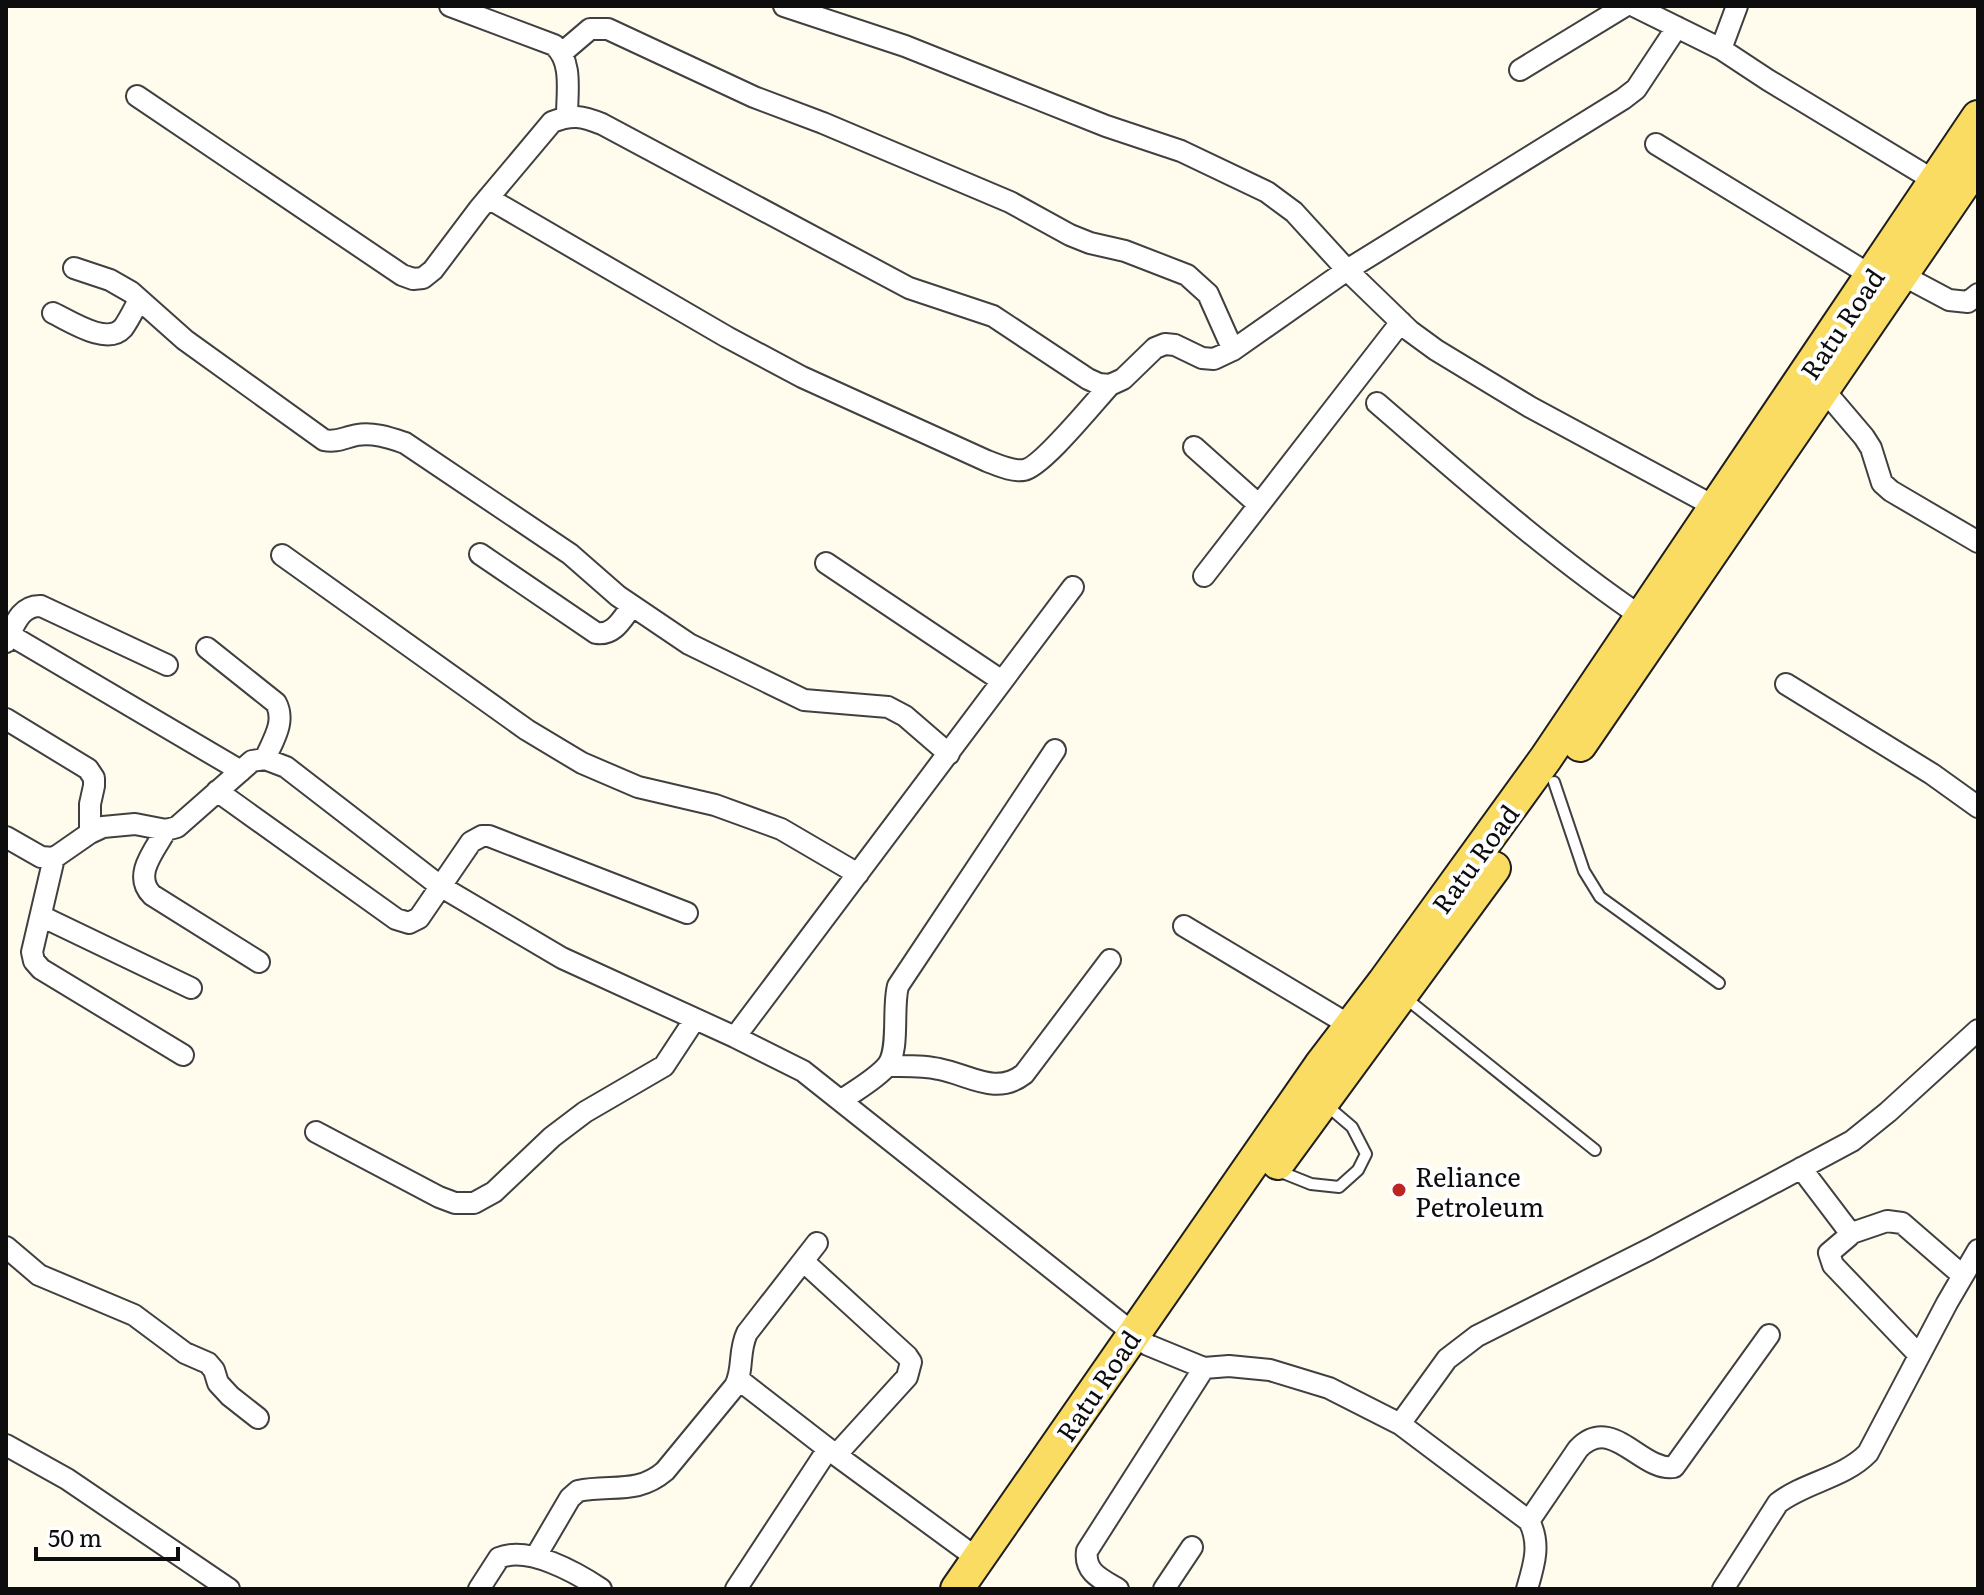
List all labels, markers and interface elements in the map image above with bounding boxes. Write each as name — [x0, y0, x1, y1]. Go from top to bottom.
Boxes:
street label: Ratu Road — [1789, 260, 1893, 386]
street label: Ratu Road — [1421, 795, 1527, 921]
place label: Reliance Petroleum — [1415, 1156, 1544, 1225]
marker: Reliance Petroleum — [1390, 1181, 1408, 1199]
street label: Ratu Road — [1045, 1322, 1149, 1448]
scale bar — [36, 1511, 178, 1561]
text: 50 m — [48, 1519, 102, 1554]

